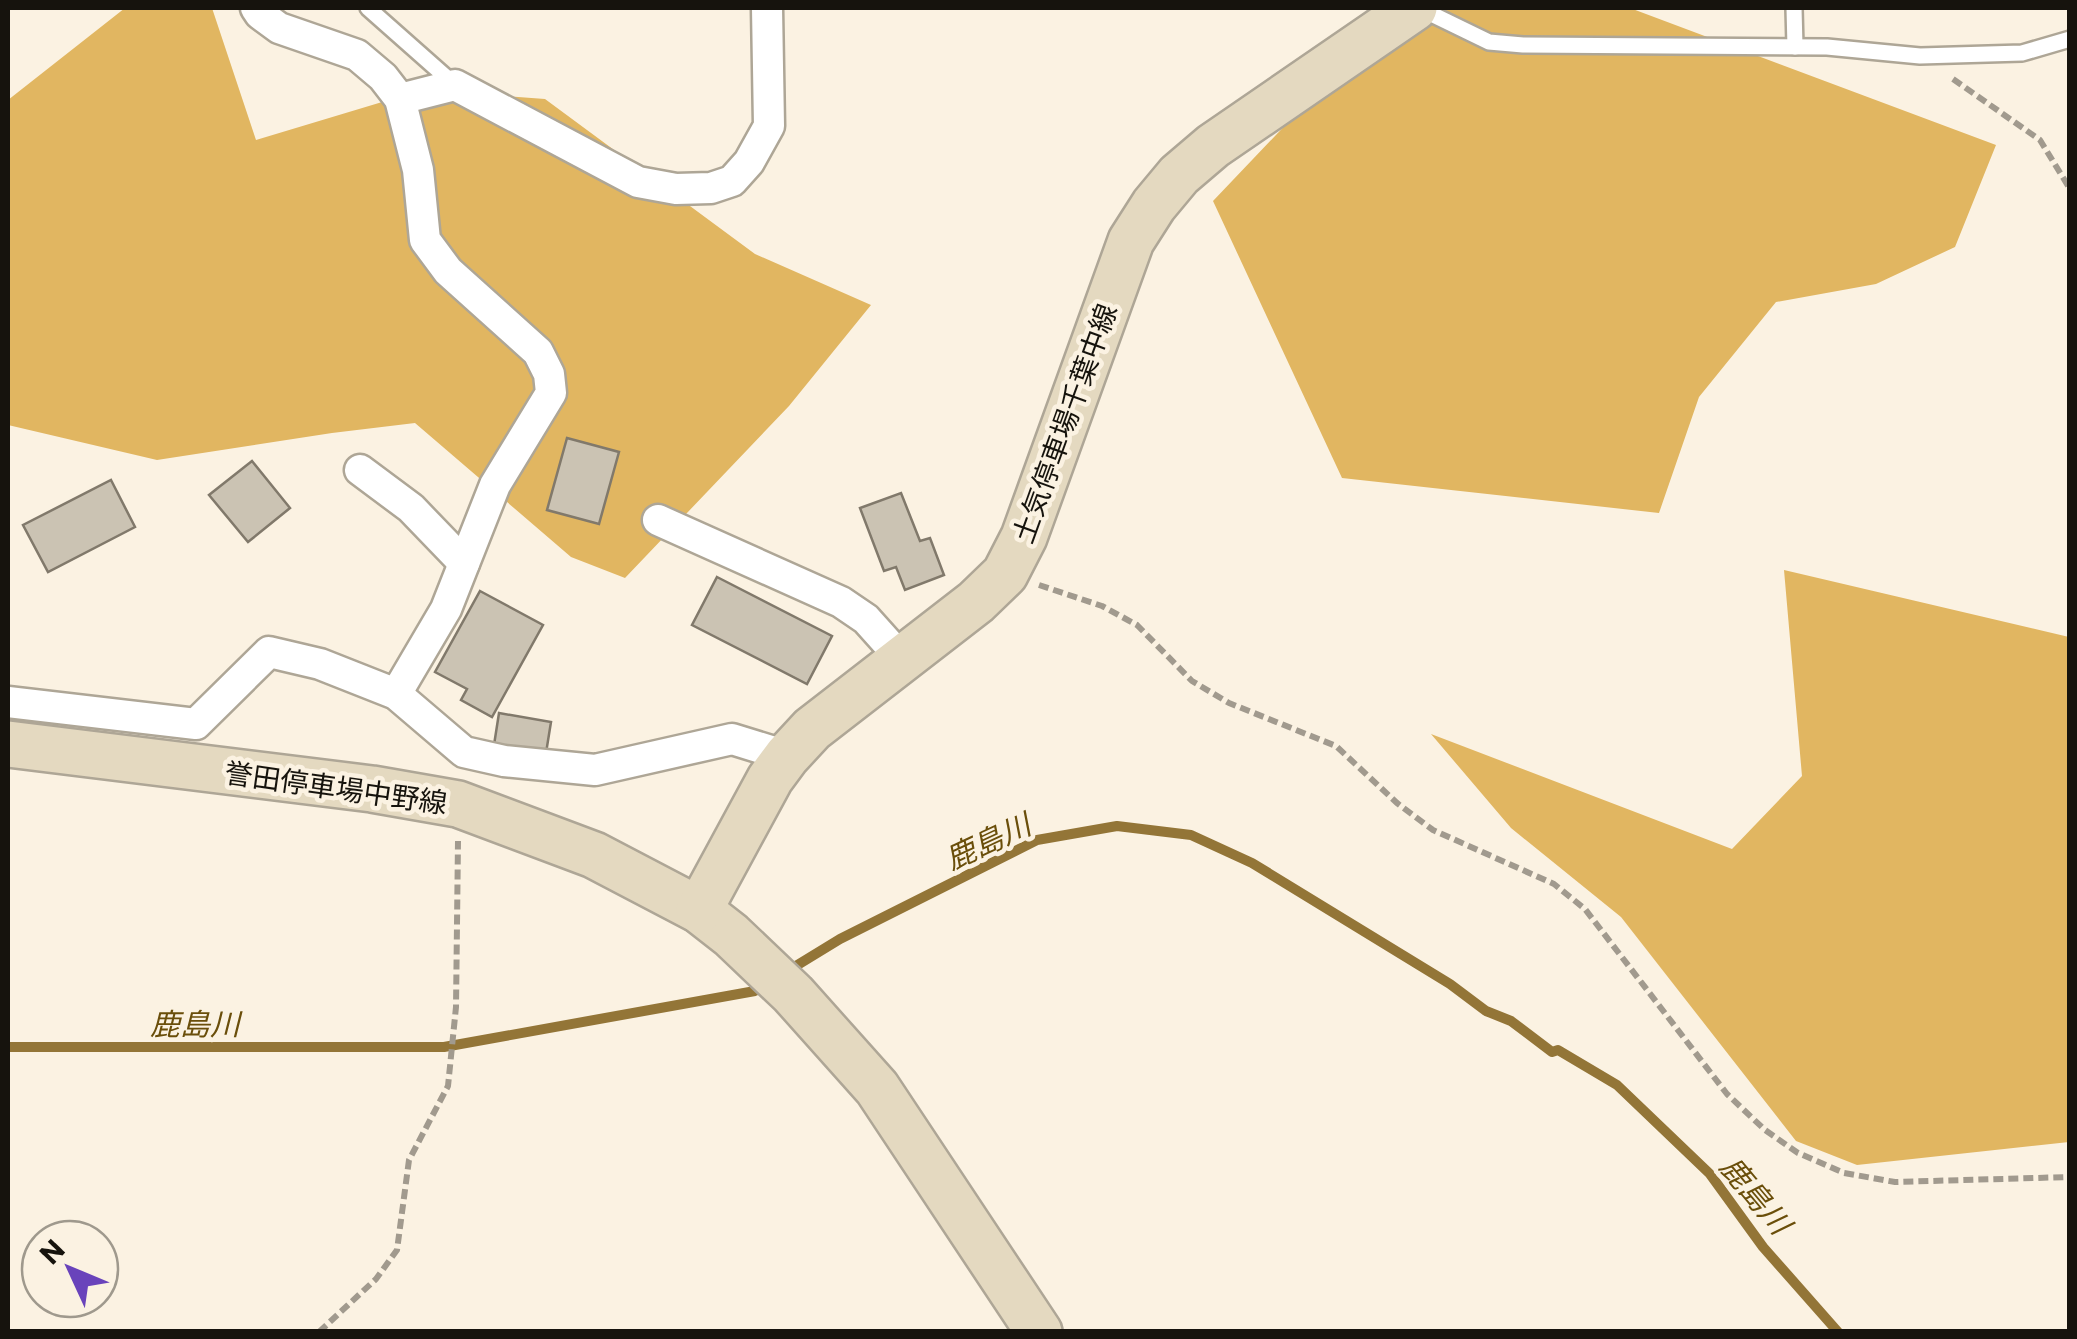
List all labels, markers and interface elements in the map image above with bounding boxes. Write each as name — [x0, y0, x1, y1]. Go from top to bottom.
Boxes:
street label: 土気停車場千葉中線 — [1005, 299, 1123, 547]
street label: 誉田停車場中野線 — [223, 755, 449, 819]
water label: 鹿島川 — [938, 803, 1038, 876]
water label: 鹿島川 — [150, 1004, 243, 1041]
water label: 鹿島川 — [1714, 1148, 1802, 1243]
north arrow — [20, 1219, 120, 1319]
text: N — [32, 1232, 71, 1270]

